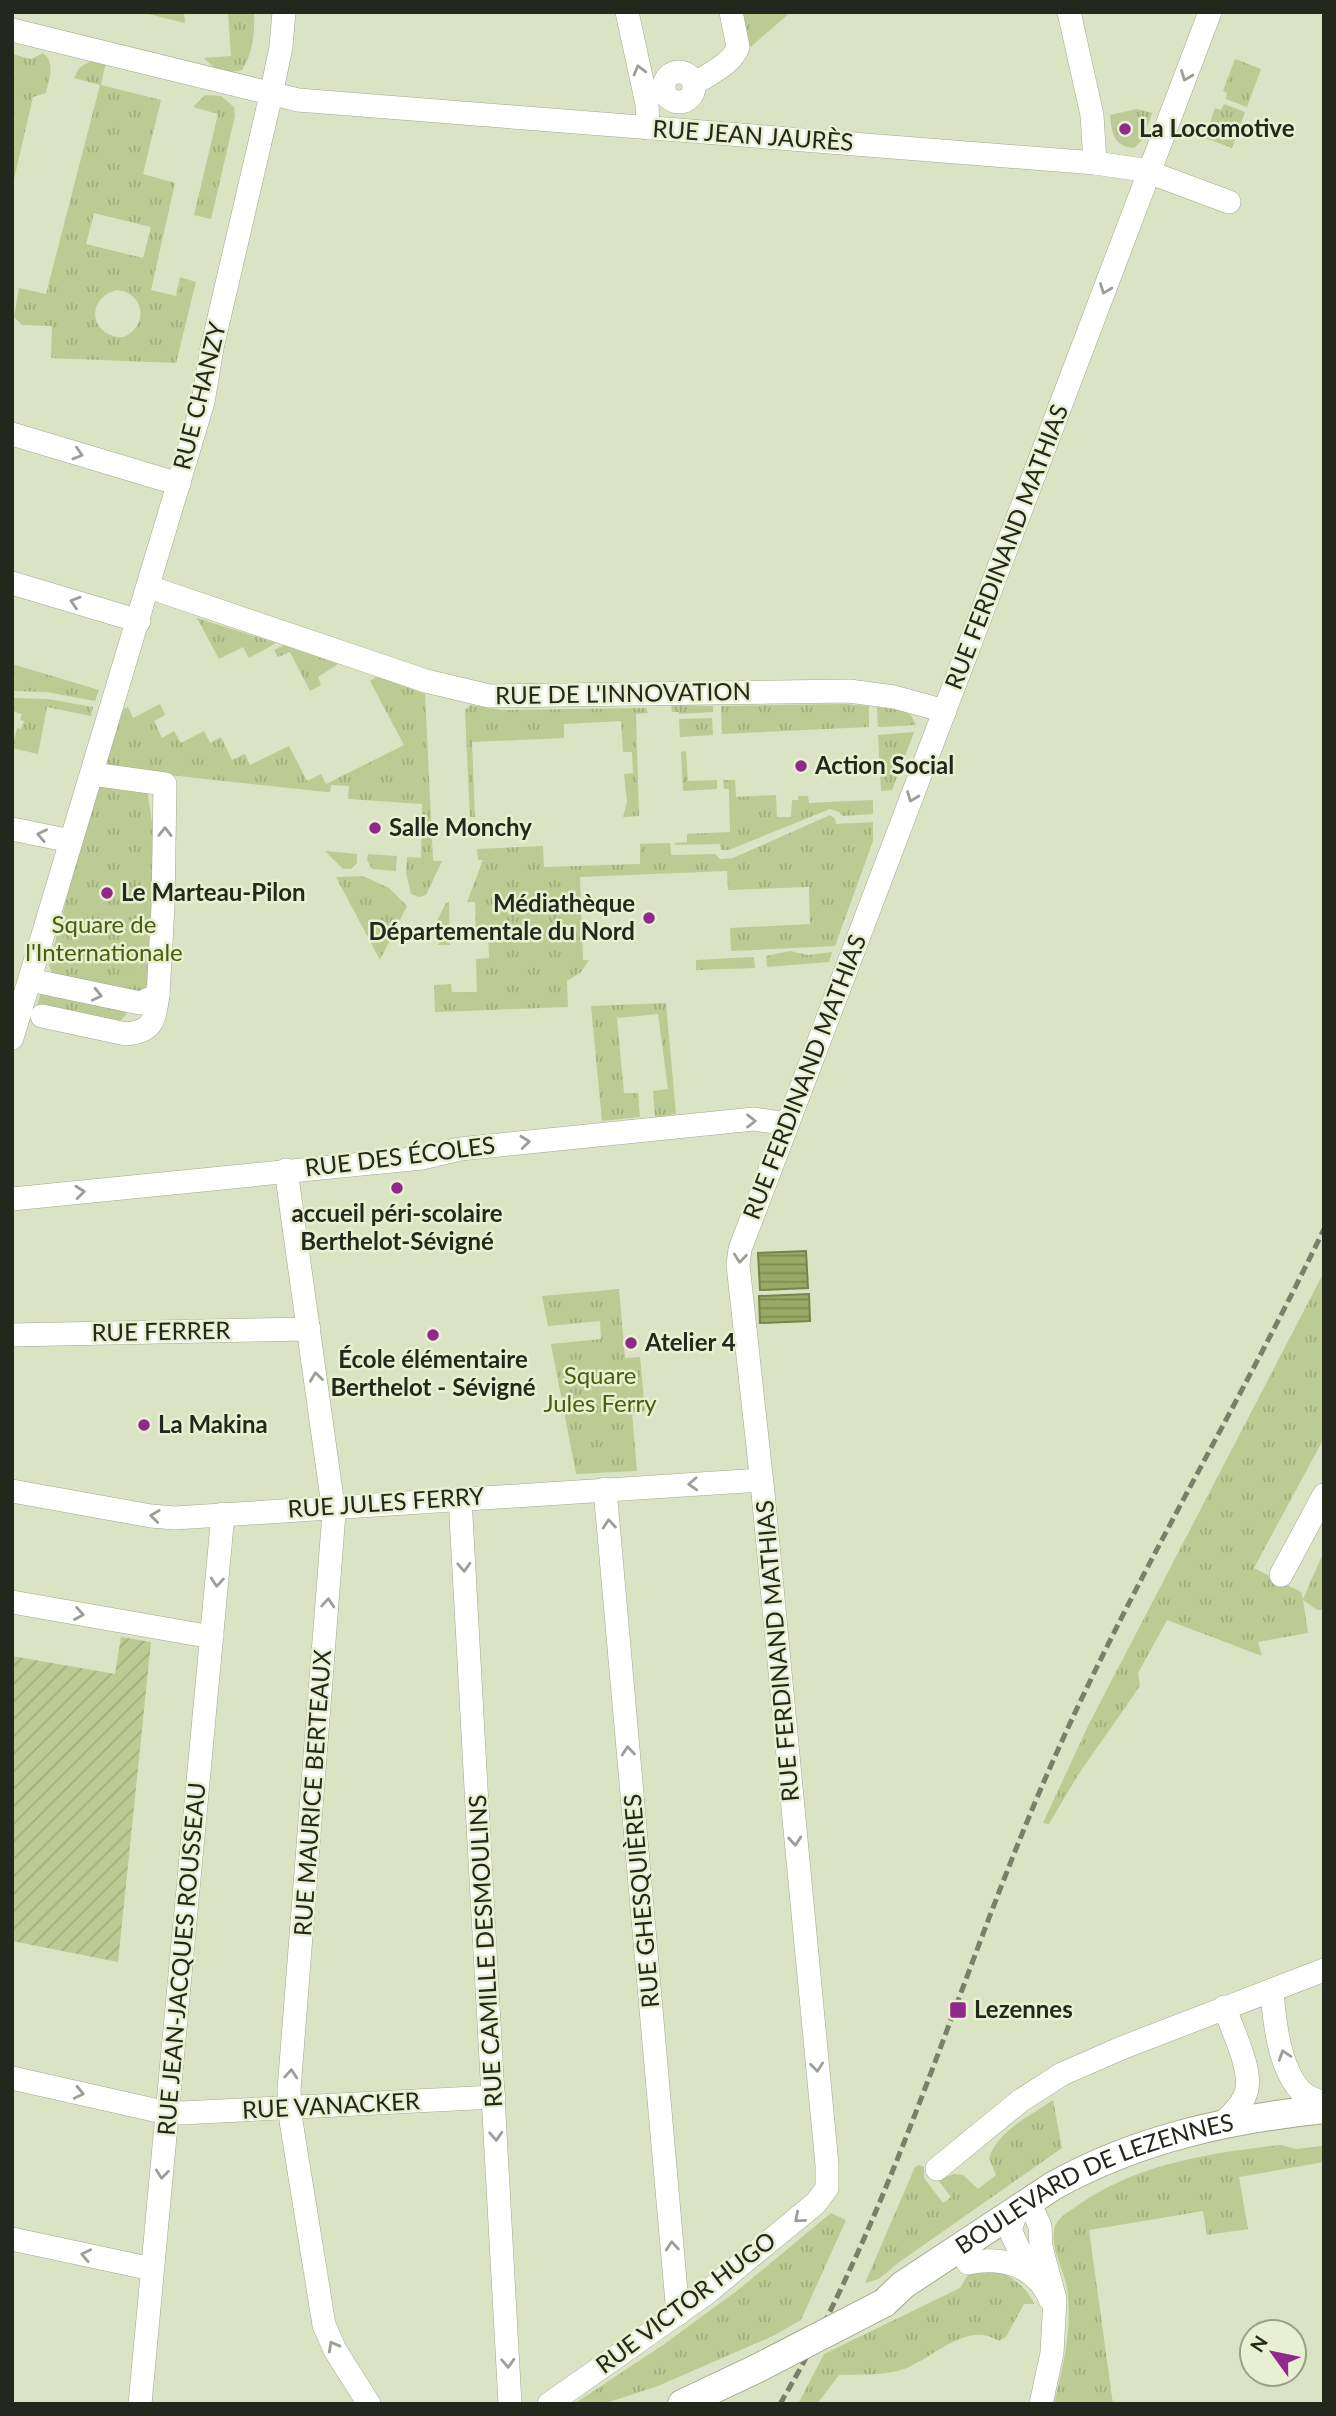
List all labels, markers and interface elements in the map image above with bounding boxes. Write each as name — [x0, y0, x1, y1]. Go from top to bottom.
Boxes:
one-way arrow — [633, 64, 647, 76]
one-way arrow — [1180, 70, 1194, 82]
street label: RUE JEAN JAURÈS — [652, 113, 855, 156]
place label: La Locomotive — [1139, 113, 1295, 142]
marker: La Locomotive — [1117, 121, 1133, 137]
one-way arrow — [1100, 282, 1114, 294]
street label: RUE CHANZY — [166, 319, 231, 472]
street label: RUE FERDINAND MATHIAS — [938, 400, 1073, 693]
one-way arrow — [71, 445, 83, 460]
one-way arrow — [70, 596, 82, 611]
street label: RUE DE L'INNOVATION — [495, 676, 751, 709]
place label: Action Social — [814, 750, 954, 779]
marker: Action Social — [793, 758, 809, 774]
one-way arrow — [906, 791, 920, 803]
place label: Salle Monchy — [389, 812, 532, 841]
marker: Salle Monchy — [367, 820, 383, 836]
one-way arrow — [157, 826, 172, 837]
one-way arrow — [36, 829, 48, 843]
place label: Le Marteau-Pilon — [121, 877, 306, 906]
marker: Le Marteau-Pilon — [99, 885, 115, 901]
place label: Médiathèque Départementale du Nord — [369, 888, 635, 945]
park label: Square de l'Internationale — [25, 909, 183, 966]
marker: Médiathèque Départementale du Nord — [641, 910, 657, 926]
street label: RUE FERDINAND MATHIAS — [736, 930, 871, 1223]
one-way arrow — [91, 986, 103, 1001]
one-way arrow — [746, 1113, 757, 1129]
street label: RUE DES ÉCOLES — [303, 1129, 497, 1182]
one-way arrow — [519, 1135, 531, 1150]
marker: accueil péri-scolaire Berthelot-Sévigné — [389, 1180, 405, 1196]
one-way arrow — [74, 1184, 86, 1199]
place label: accueil péri-scolaire Berthelot-Sévigné — [291, 1198, 503, 1255]
one-way arrow — [732, 1252, 747, 1264]
street label: RUE FERRER — [91, 1315, 231, 1346]
marker: École élémentaire Berthelot - Sévigné — [425, 1327, 441, 1343]
place label: Atelier 4 — [644, 1327, 736, 1356]
marker: Atelier 4 — [623, 1335, 639, 1351]
place label: École élémentaire Berthelot - Sévigné — [330, 1344, 536, 1401]
park label: Square Jules Ferry — [543, 1360, 657, 1417]
one-way arrow — [308, 1371, 323, 1383]
place label: La Makina — [158, 1409, 268, 1438]
marker: La Makina — [136, 1417, 152, 1433]
one-way arrow — [688, 1476, 699, 1491]
street label: RUE JULES FERRY — [287, 1480, 485, 1523]
street label: RUE FERDINAND MATHIAS — [749, 1499, 804, 1803]
one-way arrow — [150, 1508, 161, 1523]
one-way arrow — [601, 1518, 616, 1530]
one-way arrow — [456, 1561, 471, 1572]
one-way arrow — [210, 1577, 225, 1588]
one-way arrow — [320, 1597, 335, 1608]
one-way arrow — [74, 1606, 85, 1621]
street label: RUE MAURICE BERTEAUX — [287, 1648, 336, 1937]
one-way arrow — [621, 1745, 636, 1756]
street label: RUE JEAN-JACQUES ROUSSEAU — [151, 1781, 210, 2137]
street label: RUE GHESQUIÈRES — [617, 1793, 664, 2009]
street label: RUE CAMILLE DESMOULINS — [462, 1794, 507, 2108]
one-way arrow — [787, 1835, 802, 1846]
place label: Lezennes — [974, 1994, 1073, 2023]
marker: Lezennes — [948, 2000, 968, 2020]
one-way arrow — [1277, 2050, 1292, 2062]
one-way arrow — [809, 2061, 824, 2073]
one-way arrow — [283, 2068, 298, 2079]
one-way arrow — [73, 2085, 85, 2099]
street label: RUE VANACKER — [241, 2085, 421, 2124]
street label: BOULEVARD DE LEZENNES — [949, 2107, 1236, 2259]
one-way arrow — [488, 2131, 503, 2142]
one-way arrow — [155, 2169, 170, 2180]
one-way arrow — [794, 2210, 807, 2222]
street label: RUE VICTOR HUGO — [590, 2225, 781, 2379]
one-way arrow — [665, 2240, 680, 2251]
one-way arrow — [80, 2248, 92, 2263]
north arrow — [1238, 2318, 1308, 2388]
text: N — [1245, 2331, 1272, 2356]
one-way arrow — [328, 2341, 342, 2353]
one-way arrow — [501, 2358, 516, 2369]

